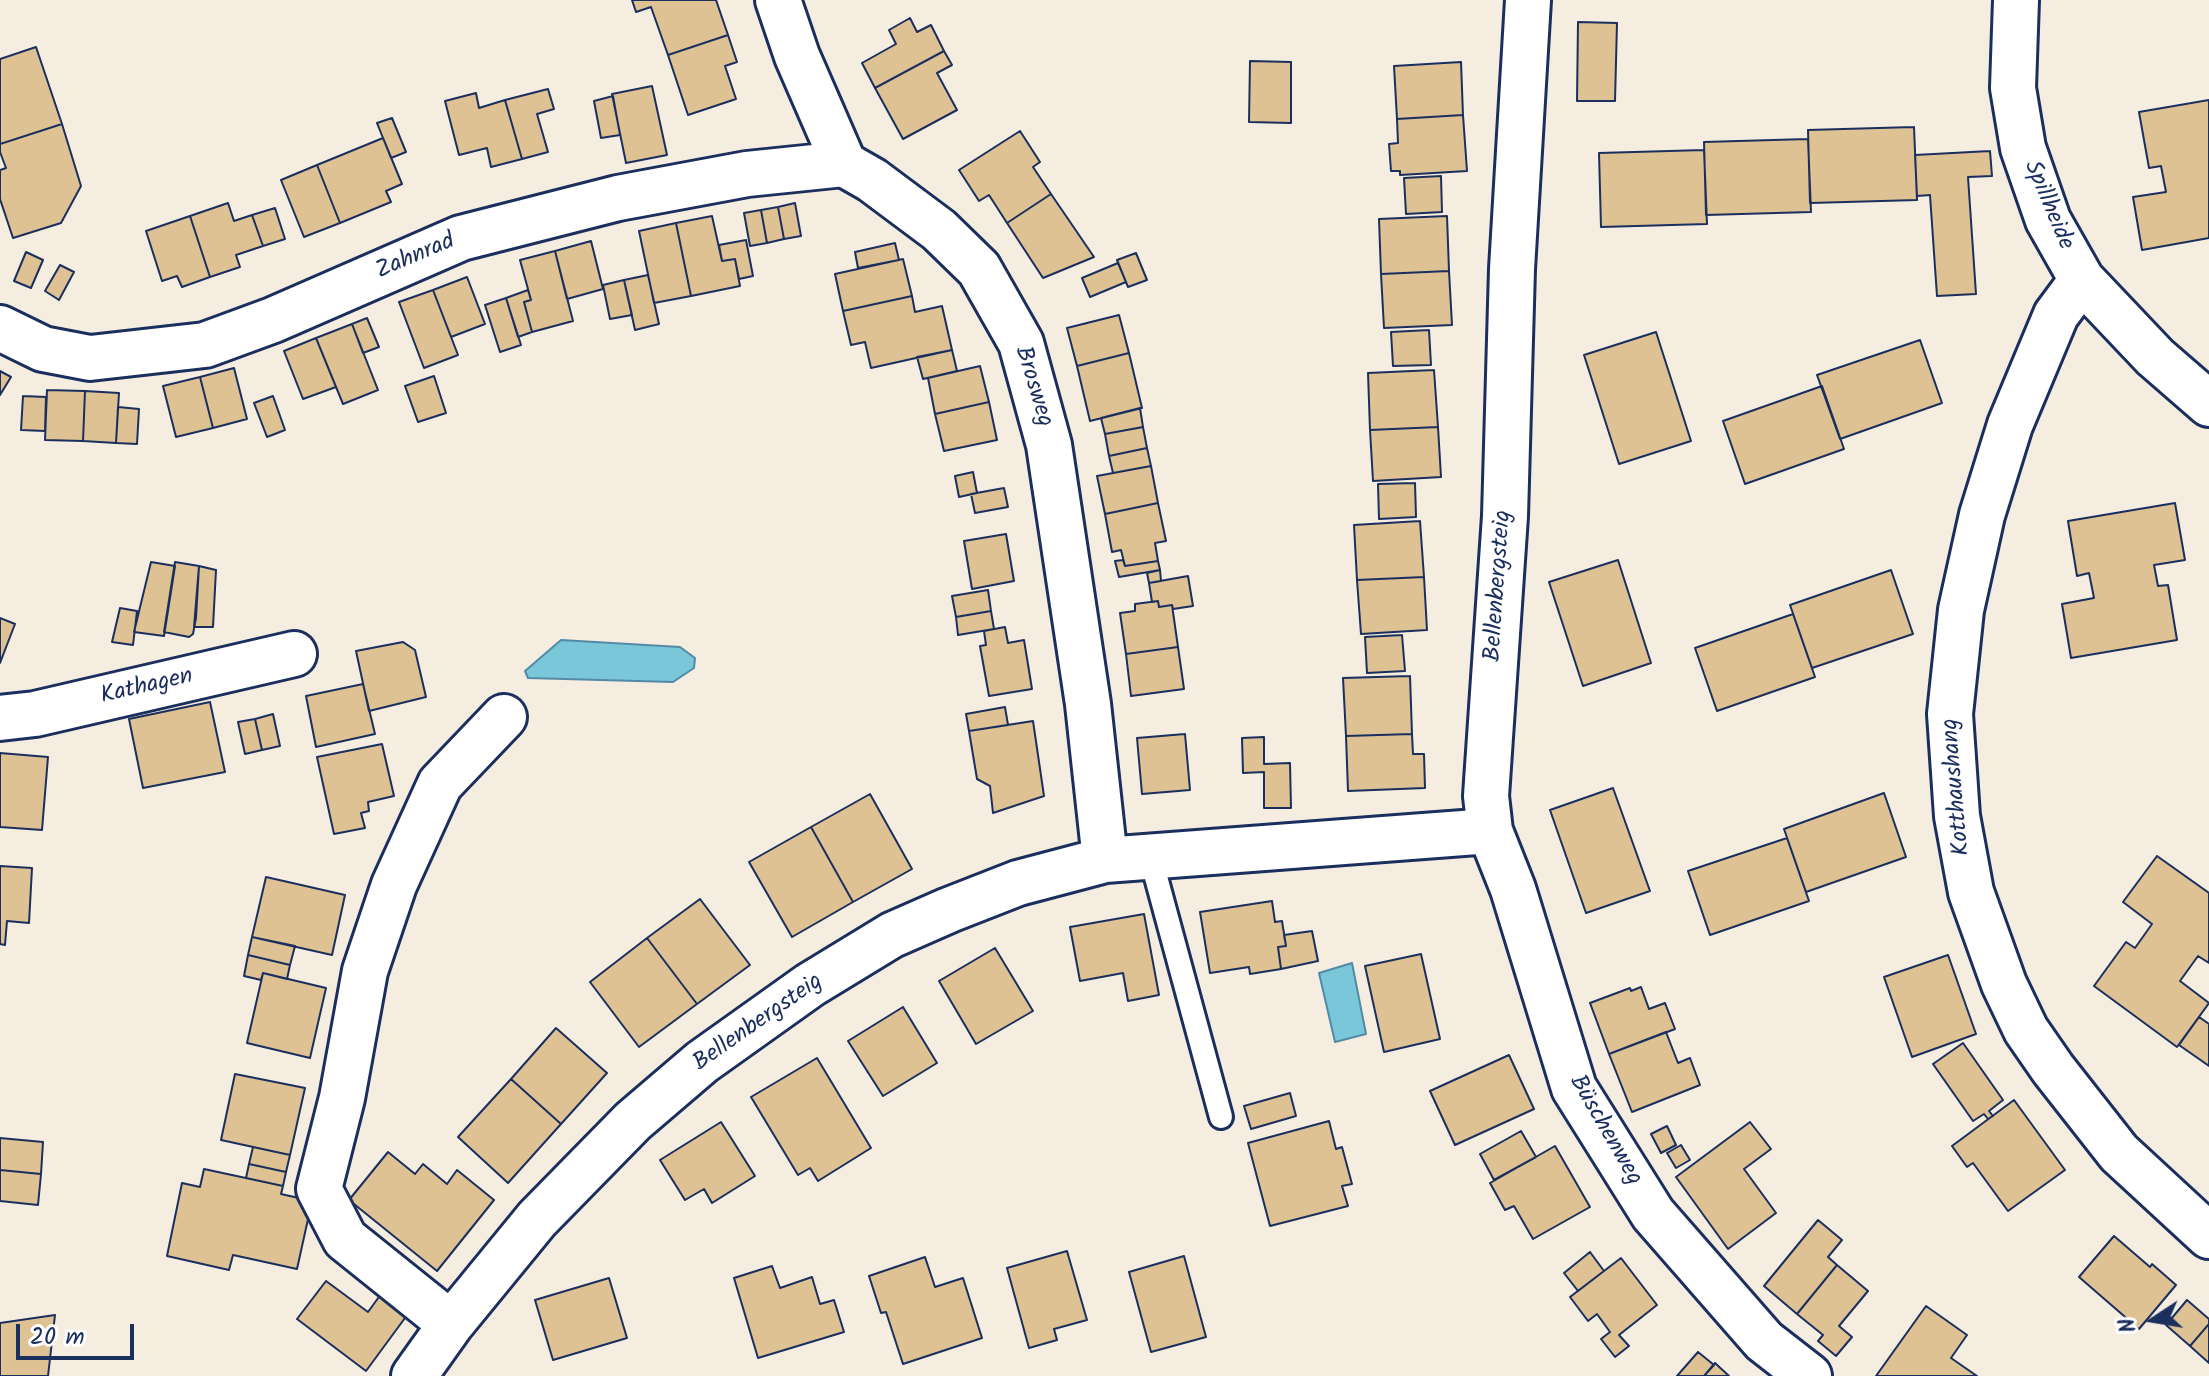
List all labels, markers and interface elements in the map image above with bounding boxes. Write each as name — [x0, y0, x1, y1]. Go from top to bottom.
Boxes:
street label: Spillheide — [2015, 157, 2079, 255]
street label: Zahnrad — [372, 229, 460, 287]
street label: Brosweg — [1006, 343, 1058, 431]
street label: Bellenbergsteig — [1480, 509, 1520, 663]
street label: Kathagen — [98, 663, 196, 713]
street label: Kotthaushang — [1938, 717, 1978, 857]
street label: Bellenbergsteig — [689, 969, 829, 1079]
street label: Büschenweg — [1561, 1071, 1647, 1191]
north arrow — [2113, 1280, 2193, 1360]
scale bar — [20, 1308, 138, 1358]
text: N — [2110, 1315, 2148, 1336]
text: 20 m — [30, 1318, 85, 1357]

